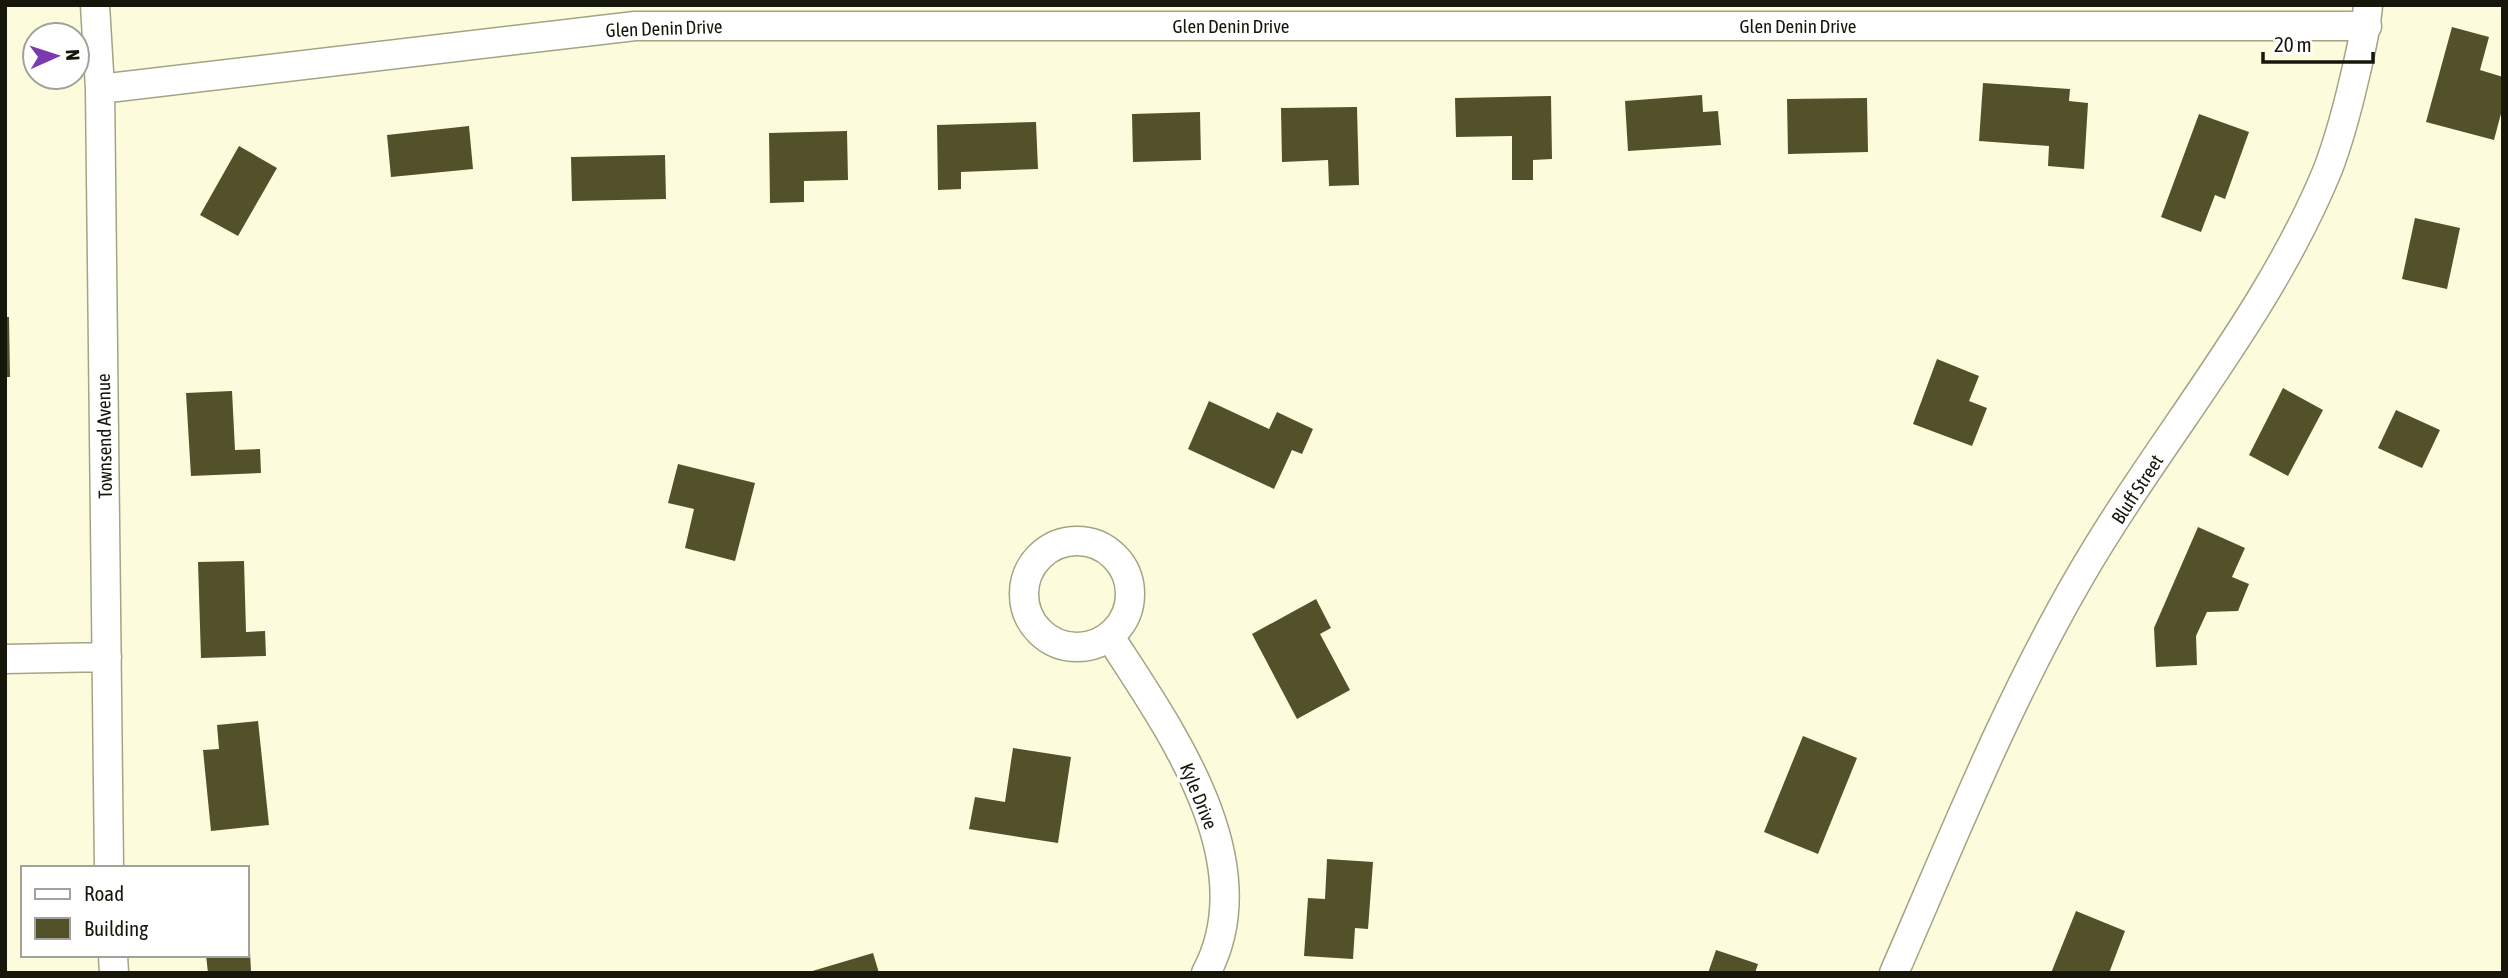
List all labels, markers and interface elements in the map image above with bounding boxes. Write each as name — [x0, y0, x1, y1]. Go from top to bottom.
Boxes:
street label: Glen Denin Drive — [605, 15, 723, 41]
street label: Glen Denin Drive — [1173, 15, 1289, 37]
street label: Glen Denin Drive — [1740, 15, 1856, 37]
north arrow — [21, 21, 91, 91]
scale bar — [2263, 21, 2373, 65]
text: 20 m — [2274, 32, 2312, 56]
text: N — [62, 49, 84, 61]
street label: Townsend Avenue — [92, 373, 116, 499]
street label: Bluff Street — [2107, 450, 2167, 528]
street label: Kyle Drive — [1176, 760, 1222, 832]
legend — [21, 866, 248, 957]
text: Road — [84, 881, 124, 905]
text: Building — [84, 916, 148, 940]

